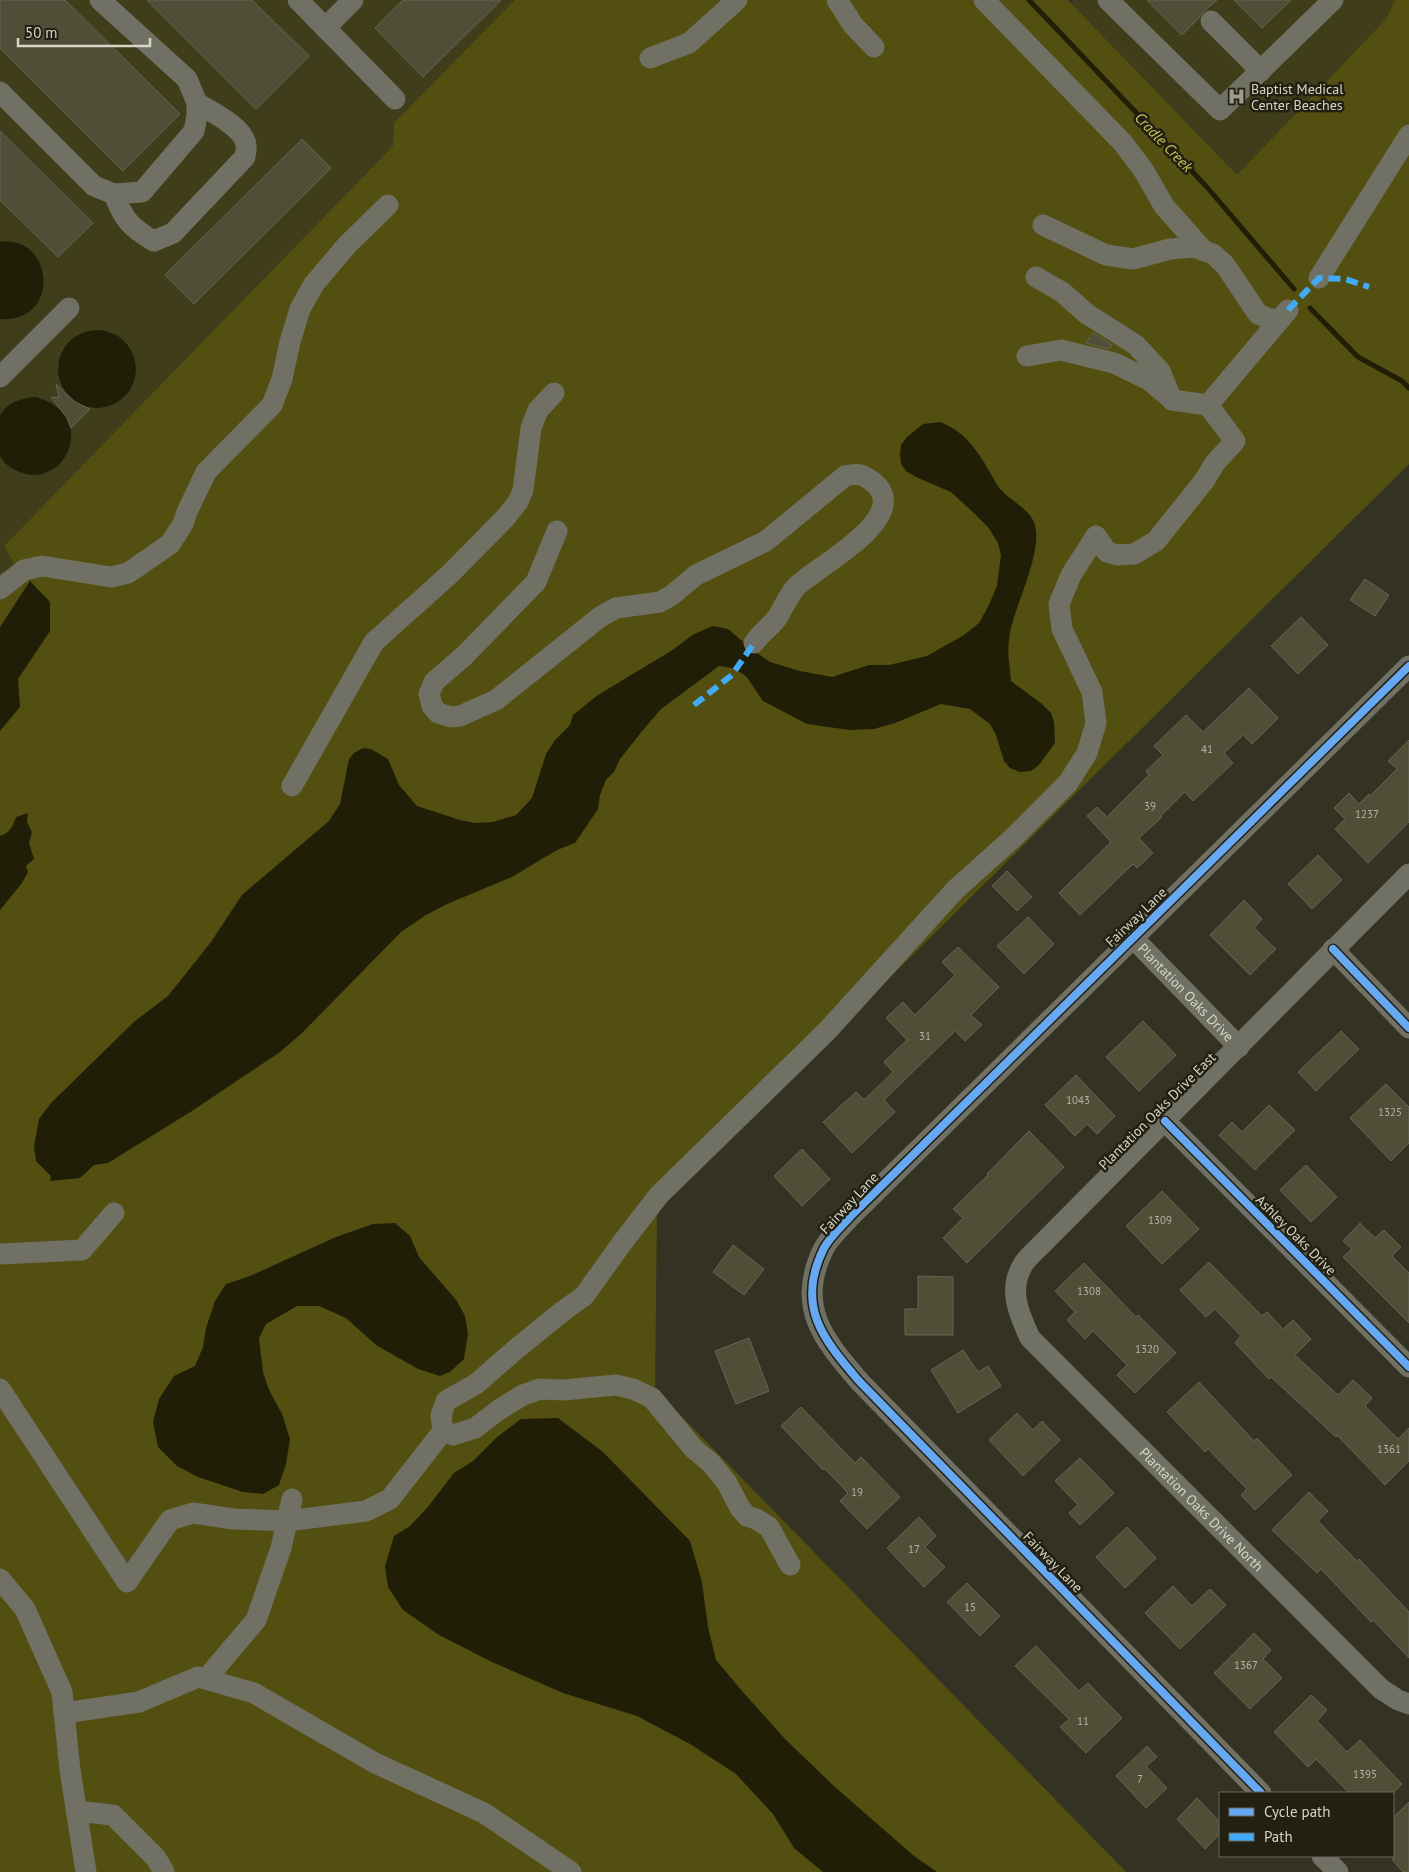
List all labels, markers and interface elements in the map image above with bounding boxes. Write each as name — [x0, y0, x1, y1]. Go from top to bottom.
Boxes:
scale bar — [18, 15, 150, 47]
text: 50 m — [25, 23, 58, 42]
place label: Baptist Medical Center Beaches — [1251, 80, 1343, 114]
hospital icon: Baptist Medical Center Beaches — [1227, 87, 1247, 107]
water label: Cradle Creek — [1131, 108, 1198, 177]
house number: 41 — [1201, 742, 1213, 756]
house number: 39 — [1144, 799, 1156, 813]
house number: 1237 — [1355, 807, 1379, 821]
street label: Fairway Lane — [1102, 883, 1170, 951]
street label: Plantation Oaks Drive — [1134, 940, 1238, 1045]
house number: 31 — [919, 1029, 931, 1043]
street label: Plantation Oaks Drive East — [1095, 1048, 1220, 1173]
house number: 1043 — [1066, 1093, 1090, 1107]
house number: 1325 — [1378, 1105, 1402, 1119]
street label: Fairway Lane — [816, 1168, 882, 1238]
street label: Ashley Oaks Drive — [1252, 1191, 1340, 1279]
house number: 1309 — [1148, 1213, 1172, 1227]
house number: 1308 — [1077, 1284, 1101, 1298]
house number: 1320 — [1135, 1342, 1159, 1356]
house number: 1361 — [1377, 1442, 1401, 1456]
street label: Plantation Oaks Drive North — [1136, 1444, 1267, 1575]
house number: 19 — [851, 1485, 863, 1499]
street label: Fairway Lane — [1019, 1528, 1087, 1596]
house number: 17 — [908, 1542, 920, 1556]
house number: 15 — [964, 1600, 976, 1614]
house number: 1367 — [1234, 1658, 1258, 1672]
house number: 11 — [1077, 1714, 1089, 1728]
house number: 1395 — [1353, 1767, 1377, 1781]
house number: 7 — [1137, 1772, 1143, 1786]
legend — [1219, 1792, 1394, 1857]
text: Cycle path — [1264, 1802, 1330, 1821]
text: Path — [1264, 1827, 1293, 1846]

